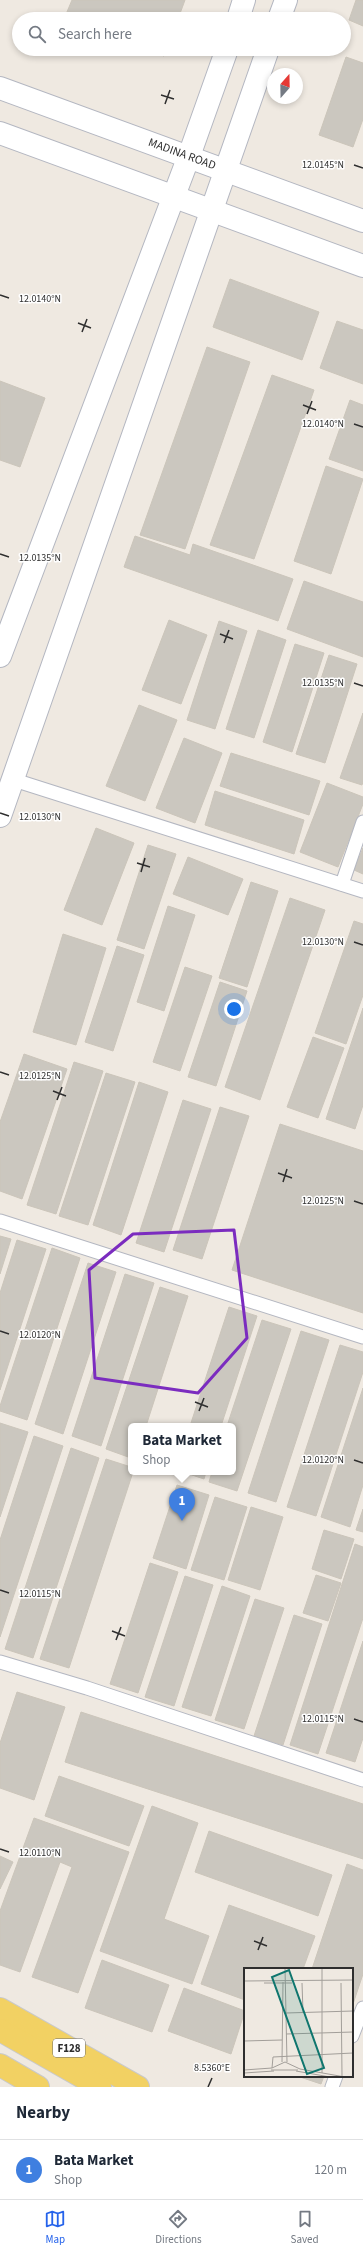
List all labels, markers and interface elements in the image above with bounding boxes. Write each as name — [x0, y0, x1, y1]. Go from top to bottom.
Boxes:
search box — [12, 12, 351, 56]
icon: search — [26, 23, 48, 45]
text: Search here — [58, 24, 132, 45]
north arrow — [267, 68, 303, 104]
street label: MADINA ROAD — [146, 134, 218, 174]
text: 12.0145°N — [302, 158, 344, 172]
text: 12.0140°N — [19, 292, 61, 306]
text: 12.0140°N — [302, 417, 344, 431]
text: 12.0135°N — [19, 551, 61, 565]
text: 12.0135°N — [302, 676, 344, 690]
text: 12.0130°N — [19, 810, 61, 824]
text: 12.0130°N — [302, 935, 344, 949]
your location — [224, 999, 244, 1019]
text: 12.0125°N — [19, 1069, 61, 1083]
text: 12.0125°N — [302, 1194, 344, 1208]
text: 12.0120°N — [19, 1328, 61, 1342]
popup — [128, 1423, 236, 1475]
text: Bata Market — [142, 1430, 222, 1451]
text: Shop — [142, 1451, 171, 1469]
text: 12.0120°N — [302, 1453, 344, 1467]
pin: 1 — [169, 1488, 195, 1521]
text: 12.0115°N — [19, 1587, 61, 1601]
text: 12.0115°N — [302, 1712, 344, 1726]
text: 12.0110°N — [19, 1846, 61, 1860]
inset map — [244, 1968, 353, 2077]
road number: F128 — [53, 2039, 85, 2057]
text: 8.5360°E — [194, 2061, 230, 2075]
text: Nearby — [16, 2101, 70, 2125]
text: Bata Market — [54, 2150, 134, 2171]
text: 1 — [26, 2161, 32, 2179]
text: 120 m — [314, 2161, 347, 2179]
text: Shop — [54, 2171, 82, 2189]
tab: Map — [44, 2208, 66, 2247]
tab: Directions — [155, 2208, 202, 2247]
tab: Saved — [291, 2208, 319, 2247]

